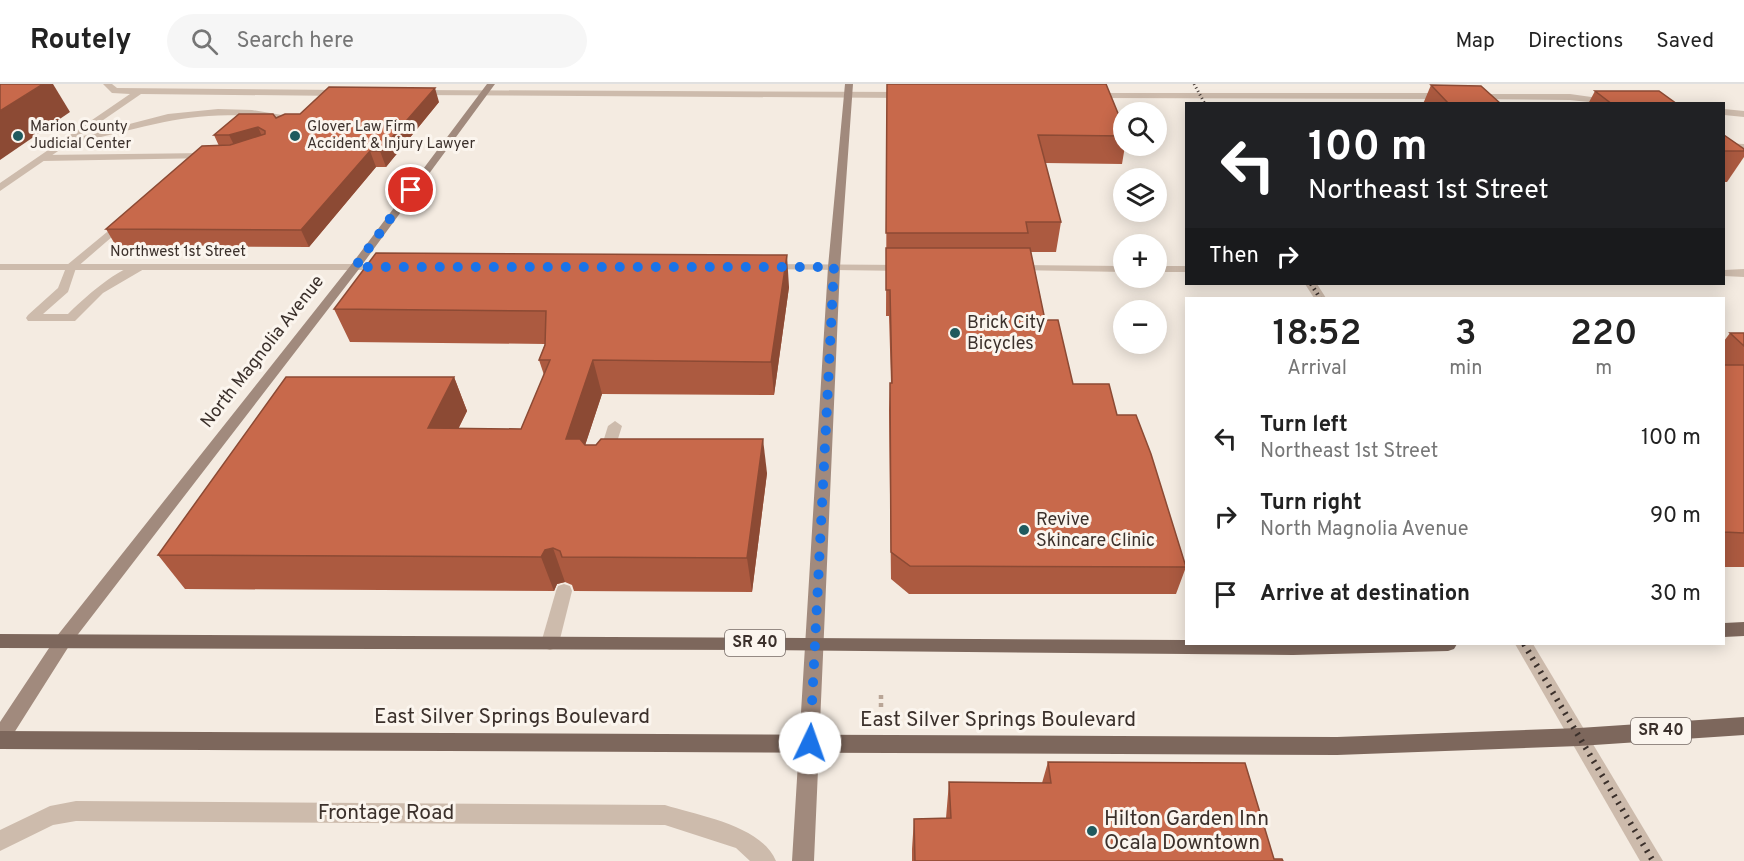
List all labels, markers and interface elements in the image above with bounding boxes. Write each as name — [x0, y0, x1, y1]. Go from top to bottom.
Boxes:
search box — [167, 14, 587, 68]
text: Routely — [30, 23, 131, 59]
icon: search — [188, 25, 221, 58]
text: Search here — [236, 28, 354, 55]
text: Map — [1455, 28, 1495, 55]
text: Directions — [1528, 28, 1623, 55]
text: Saved — [1656, 28, 1714, 55]
map controls — [1113, 102, 1167, 354]
button: search — [1113, 102, 1167, 156]
place label: Marion County Judicial Center — [30, 118, 131, 154]
place label: Glover Law Firm Accident & Injury Lawyer — [307, 118, 476, 154]
text: 100 m — [1308, 122, 1427, 175]
icon: left — [1209, 126, 1287, 204]
marker: Marion County Judicial Center — [11, 129, 25, 143]
marker: Glover Law Firm Accident & Injury Lawyer — [288, 129, 302, 143]
pin — [385, 164, 436, 215]
button: layers — [1113, 168, 1167, 222]
icon: arrive — [394, 173, 427, 206]
text: Northeast 1st Street — [1308, 174, 1549, 208]
button: + — [1113, 234, 1167, 288]
icon: right — [1271, 240, 1304, 273]
street label: Northwest 1st Street — [110, 243, 246, 262]
text: Then — [1209, 243, 1259, 270]
street label: North Magnolia Avenue — [196, 271, 330, 433]
button: − — [1113, 300, 1167, 354]
place label: Brick City Bicycles — [967, 312, 1045, 356]
text: 18:52 — [1273, 312, 1362, 358]
text: 3 — [1455, 312, 1477, 358]
text: 220 — [1570, 312, 1637, 358]
marker: Brick City Bicycles — [948, 326, 962, 340]
text: Arrival — [1287, 356, 1347, 382]
text: min — [1449, 356, 1482, 382]
text: m — [1595, 356, 1612, 382]
text: Turn left — [1260, 412, 1348, 439]
icon: left — [1209, 422, 1242, 455]
text: 100 m — [1641, 425, 1701, 452]
text: Northeast 1st Street — [1260, 439, 1438, 465]
text: Turn right — [1260, 490, 1362, 517]
icon: right — [1209, 500, 1242, 533]
text: 90 m — [1650, 503, 1701, 530]
place label: Revive Skincare Clinic — [1036, 509, 1155, 553]
text: North Magnolia Avenue — [1260, 517, 1468, 543]
marker: Revive Skincare Clinic — [1017, 523, 1031, 537]
icon: arrive — [1209, 578, 1242, 611]
text: Arrive at destination — [1260, 581, 1470, 608]
text: 30 m — [1650, 581, 1701, 608]
road number: SR 40 — [725, 630, 785, 656]
street label: East Silver Springs Boulevard — [374, 704, 650, 731]
street label: East Silver Springs Boulevard — [860, 707, 1136, 734]
position arrow — [778, 711, 842, 775]
road number: SR 40 — [1631, 718, 1691, 744]
street label: Frontage Road — [318, 800, 454, 827]
place label: Hilton Garden Inn Ocala Downtown — [1104, 806, 1269, 857]
marker: Hilton Garden Inn Ocala Downtown — [1085, 824, 1099, 838]

